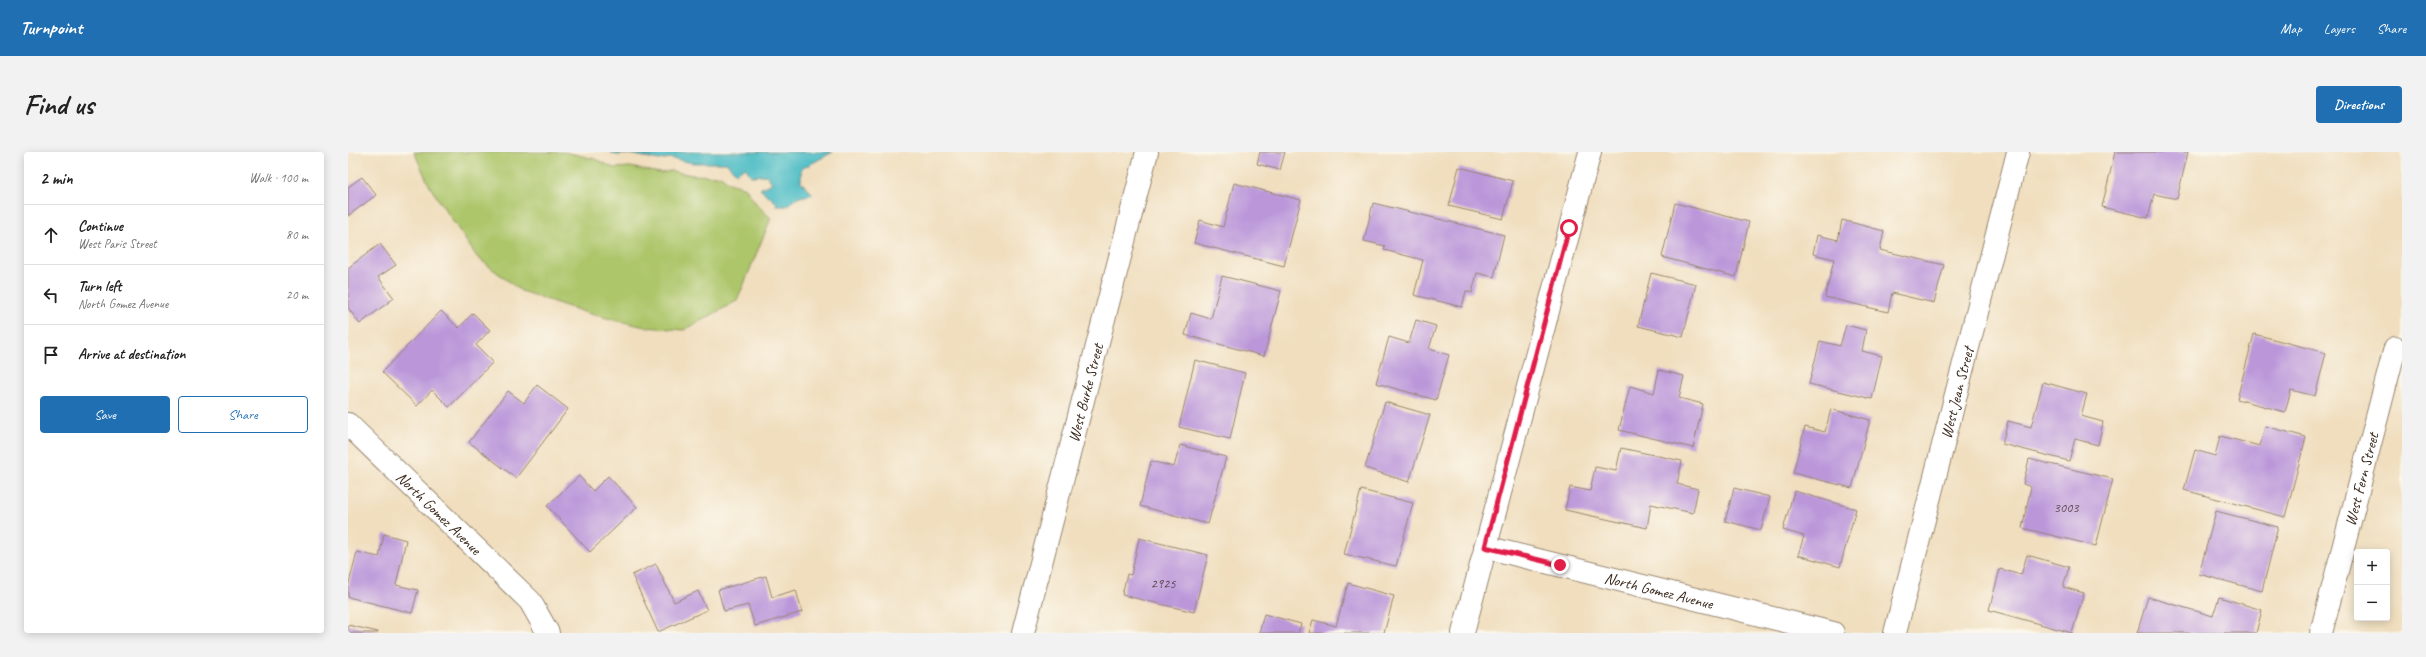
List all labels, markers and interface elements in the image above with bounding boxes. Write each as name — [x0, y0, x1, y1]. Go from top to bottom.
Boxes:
text: Turnpoint — [20, 16, 82, 40]
text: Map — [2280, 20, 2302, 37]
text: Layers — [2324, 20, 2355, 37]
text: Share — [2377, 20, 2406, 37]
button: Directions — [2316, 86, 2402, 123]
text: Find us — [24, 87, 94, 122]
text: 2 min — [40, 168, 73, 189]
text: Walk · 100 m — [249, 170, 308, 186]
text: Continue — [78, 217, 123, 236]
route start — [1560, 219, 1578, 237]
icon: ahead — [40, 224, 62, 246]
text: 80 m — [286, 227, 308, 243]
text: West Paris Street — [78, 236, 157, 252]
text: Turn left — [78, 277, 121, 296]
icon: left — [40, 284, 62, 306]
text: 20 m — [286, 287, 308, 303]
text: North Gomez Avenue — [78, 296, 168, 312]
street label: West Burke Street — [1064, 340, 1109, 444]
street label: West Jean Street — [1936, 343, 1979, 441]
icon: arrive — [40, 344, 62, 366]
text: Arrive at destination — [78, 345, 185, 364]
button: Save — [40, 396, 170, 433]
button: Share — [178, 396, 308, 433]
street label: West Fern Street — [2340, 429, 2384, 528]
street label: North Gomez Avenue — [392, 467, 486, 560]
house number: 3003 — [2053, 499, 2080, 516]
map controls — [2354, 549, 2390, 621]
button: + — [2354, 549, 2390, 585]
route end — [1551, 556, 1569, 574]
street label: North Gomez Avenue — [1602, 568, 1717, 614]
house number: 2925 — [1150, 575, 1176, 592]
button: − — [2354, 585, 2390, 621]

